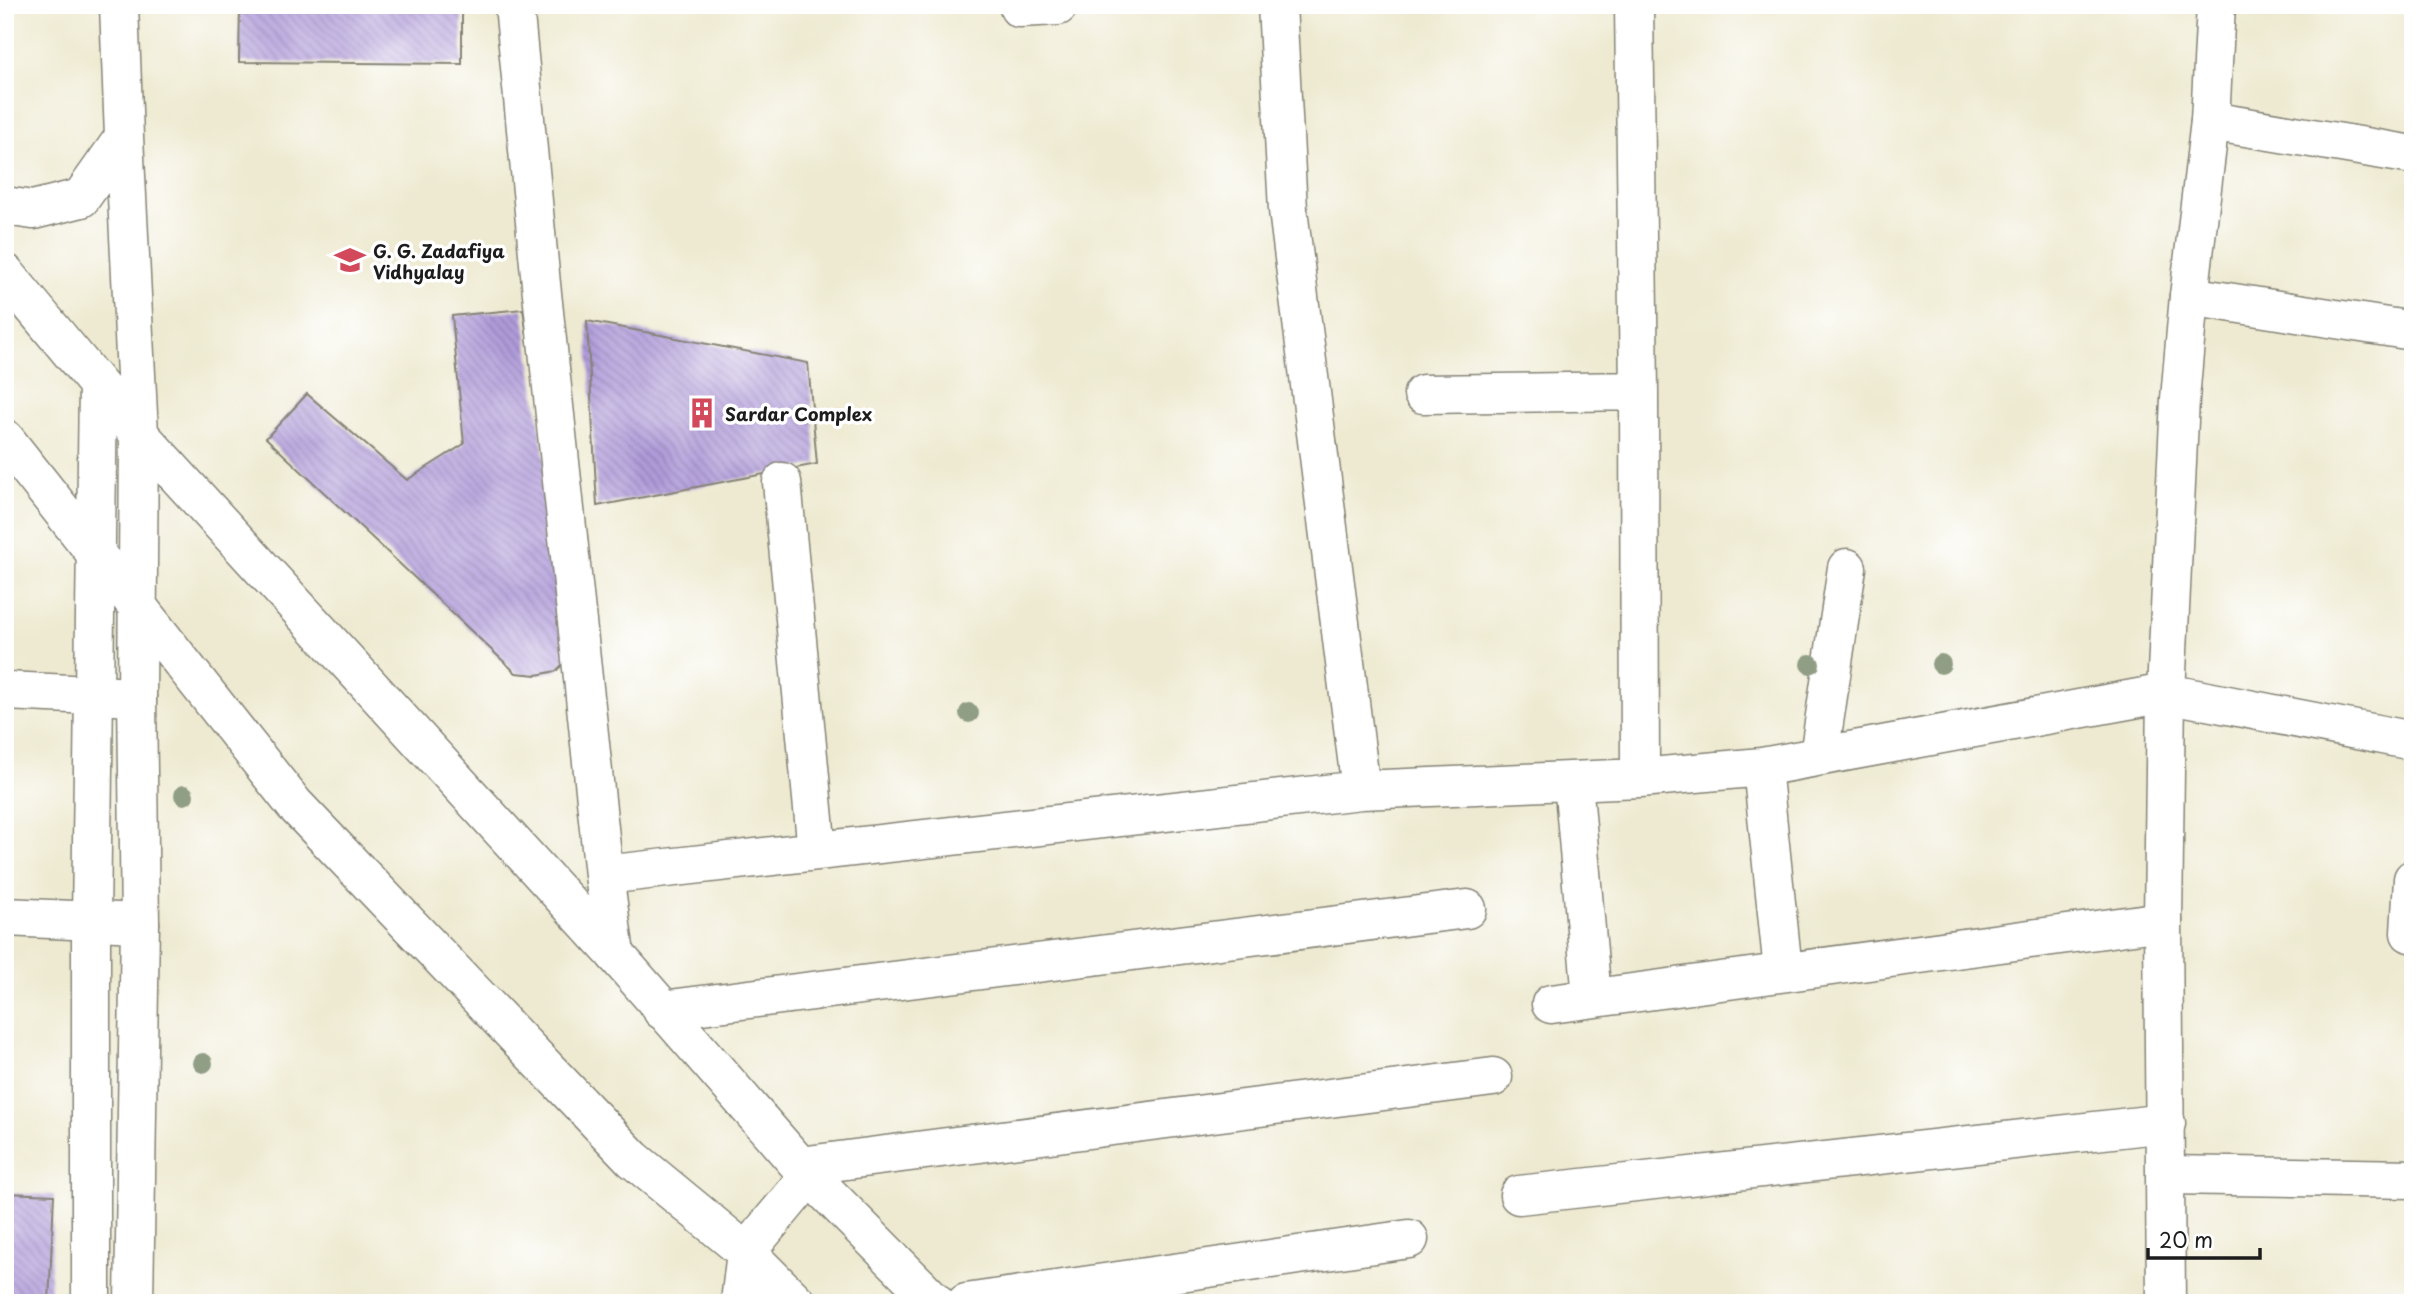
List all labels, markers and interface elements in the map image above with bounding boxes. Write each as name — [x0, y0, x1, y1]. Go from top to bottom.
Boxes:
place label: G. G. Zadafiya Vidhyalay — [373, 237, 505, 285]
school or university icon: G. G. Zadafiya Vidhyalay — [333, 243, 367, 277]
building icon: Sardar Complex — [685, 396, 719, 430]
place label: Sardar Complex — [725, 400, 872, 427]
scale bar — [2148, 1217, 2260, 1261]
text: 20 m — [2159, 1223, 2213, 1255]

